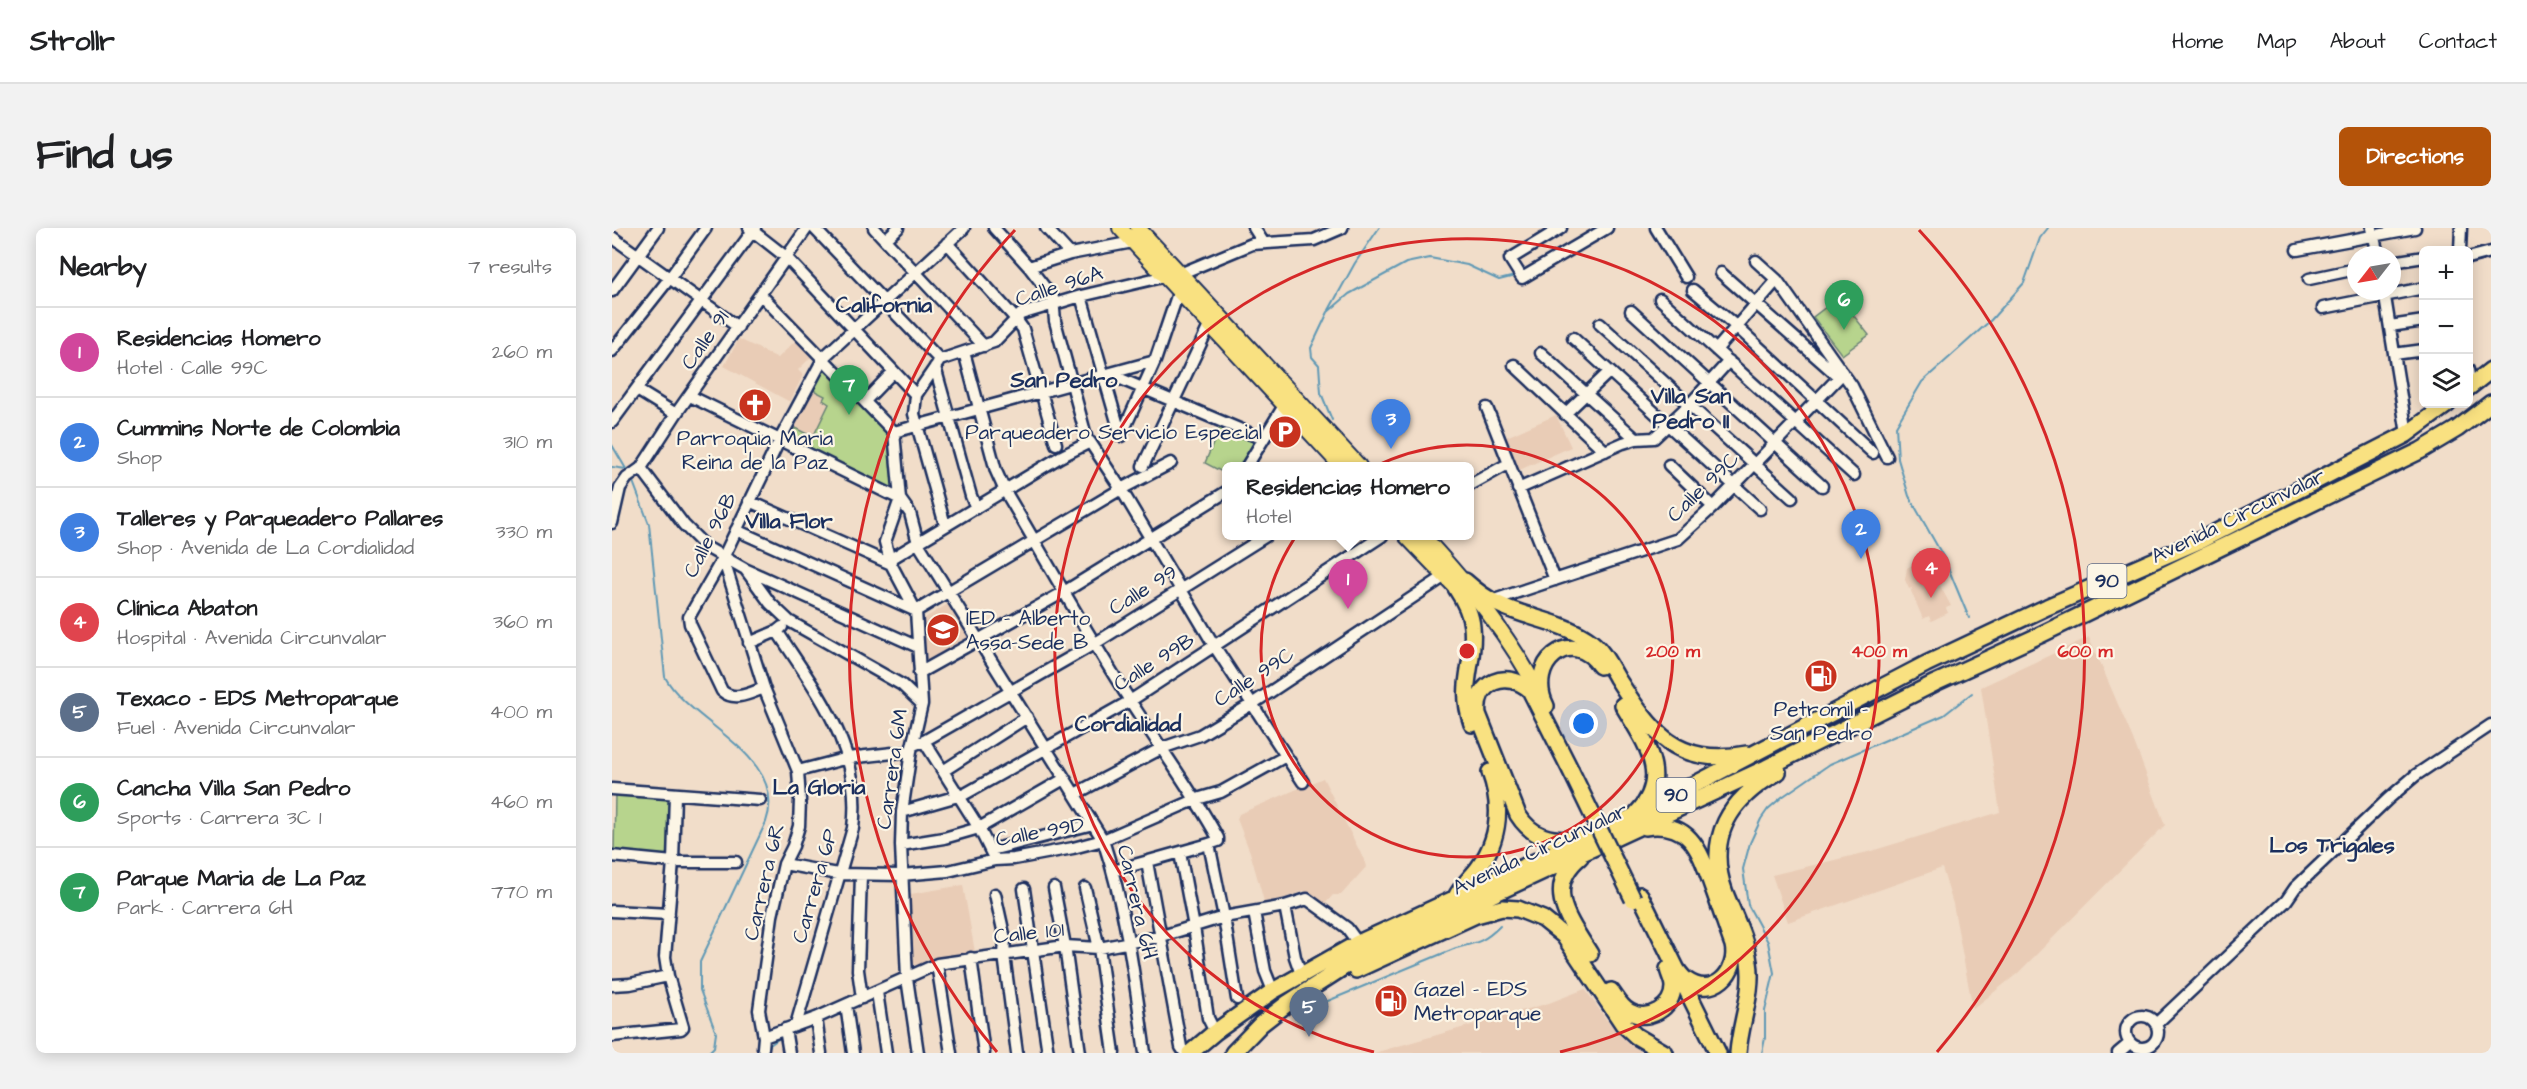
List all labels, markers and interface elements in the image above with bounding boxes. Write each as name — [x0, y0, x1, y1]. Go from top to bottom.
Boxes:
text: Strollr — [30, 22, 115, 61]
text: Home — [2172, 27, 2224, 56]
text: Map — [2257, 27, 2297, 56]
text: About — [2330, 27, 2386, 56]
text: Contact — [2419, 27, 2497, 56]
text: Find us — [36, 127, 173, 185]
button: Directions — [2339, 127, 2491, 186]
north arrow — [2347, 246, 2401, 300]
map controls — [2419, 246, 2473, 408]
button: + — [2419, 246, 2473, 300]
text: Nearby — [60, 249, 147, 285]
text: 7 results — [468, 253, 552, 281]
street label: Calle 96A — [1011, 258, 1107, 314]
pin: 6 — [1824, 280, 1864, 330]
district label: California — [836, 290, 933, 321]
button: − — [2419, 300, 2473, 354]
street label: Calle 91 — [674, 304, 736, 376]
text: Residencias Homero — [117, 323, 321, 354]
text: 1 — [78, 338, 81, 366]
text: 260 m — [492, 338, 552, 366]
text: Hotel · Calle 99C — [117, 354, 268, 382]
button: layers — [2419, 354, 2473, 408]
district label: San Pedro — [1010, 365, 1118, 396]
pin: 7 — [830, 366, 868, 415]
district label: Villa San Pedro II — [1650, 381, 1731, 437]
church icon: Parroquia Maria Reina de la Paz — [737, 387, 773, 423]
pin: 3 — [1372, 400, 1410, 449]
text: Cummins Norte de Colombia — [117, 413, 400, 444]
parking icon: Parqueadero Servicio Especial — [1267, 414, 1303, 450]
place label: Parqueadero Servicio Especial — [965, 418, 1262, 448]
place label: Parroquia Maria Reina de la Paz — [677, 424, 833, 477]
text: 2 — [74, 428, 85, 456]
text: 310 m — [503, 428, 552, 456]
text: Shop — [117, 444, 162, 472]
street label: Calle 99C — [1660, 445, 1746, 529]
street label: Avenida Circunvalar — [2146, 461, 2330, 571]
popup — [1222, 462, 1474, 540]
text: Residencias Homero — [1246, 472, 1450, 503]
street label: Calle 96B — [676, 487, 744, 583]
text: Talleres y Parqueadero Pallares — [117, 503, 443, 534]
text: Hotel — [1246, 503, 1292, 531]
district label: Villa Flor — [744, 506, 833, 537]
pin: 2 — [1842, 510, 1880, 559]
text: 3 — [74, 518, 85, 546]
text: 330 m — [495, 518, 552, 546]
text: Shop · Avenida de La Cordialidad — [117, 534, 414, 562]
pin: 4 — [1912, 548, 1950, 598]
street label: Calle 99 — [1103, 558, 1183, 622]
pin: 1 — [1328, 560, 1368, 609]
road number: 90 — [2088, 564, 2126, 598]
text: Clínica Abaton — [117, 593, 258, 624]
place label: IED - Alberto Assa-Sede B — [966, 604, 1091, 657]
text: 4 — [73, 608, 86, 636]
text: 360 m — [493, 608, 552, 636]
school or university icon: IED - Alberto Assa-Sede B — [925, 612, 961, 648]
text: Hospital · Avenida Circunvalar — [117, 624, 386, 652]
street label: Calle 99B — [1108, 626, 1200, 698]
text: 200 m — [1645, 639, 1701, 664]
text: 400 m — [1851, 639, 1908, 664]
text: 600 m — [2057, 639, 2114, 664]
street label: Calle 99C — [1208, 640, 1300, 714]
centre of rings — [1457, 641, 1477, 661]
fuel station icon: Petromil - San Pedro — [1803, 658, 1839, 694]
text: Texaco - EDS Metroparque — [117, 683, 399, 714]
place label: Petromil - San Pedro — [1770, 695, 1872, 748]
text: 5 — [72, 698, 87, 726]
text: 400 m — [490, 698, 552, 726]
street label: Carrera 6M — [869, 707, 915, 831]
district label: Cordialidad — [1075, 709, 1182, 740]
your location — [1569, 709, 1598, 738]
text: Fuel · Avenida Circunvalar — [117, 714, 355, 742]
district label: La Gloria — [773, 772, 866, 803]
text: Cancha Villa San Pedro — [117, 773, 351, 804]
road number: 90 — [1656, 778, 1696, 812]
text: 6 — [73, 788, 86, 816]
text: 460 m — [490, 788, 552, 816]
street label: Avenida Circunvalar — [1448, 795, 1633, 902]
text: Sports · Carrera 3C 1 — [117, 804, 322, 832]
street label: Calle 99D — [993, 810, 1087, 854]
street label: Carrera 6R — [736, 821, 792, 943]
street label: Carrera 6P — [785, 825, 845, 946]
district label: Los Trigales — [2269, 830, 2395, 862]
street label: Carrera 6H — [1110, 842, 1164, 962]
text: Parque Maria de La Paz — [117, 863, 366, 894]
text: 7 — [73, 878, 86, 906]
text: 770 m — [491, 878, 552, 906]
text: Park · Carrera 6H — [117, 894, 293, 922]
street label: Calle 101 — [992, 915, 1066, 951]
place label: Gazel - EDS Metroparque — [1414, 975, 1541, 1029]
fuel station icon: Gazel - EDS Metroparque — [1373, 983, 1409, 1019]
pin: 5 — [1290, 988, 1328, 1037]

